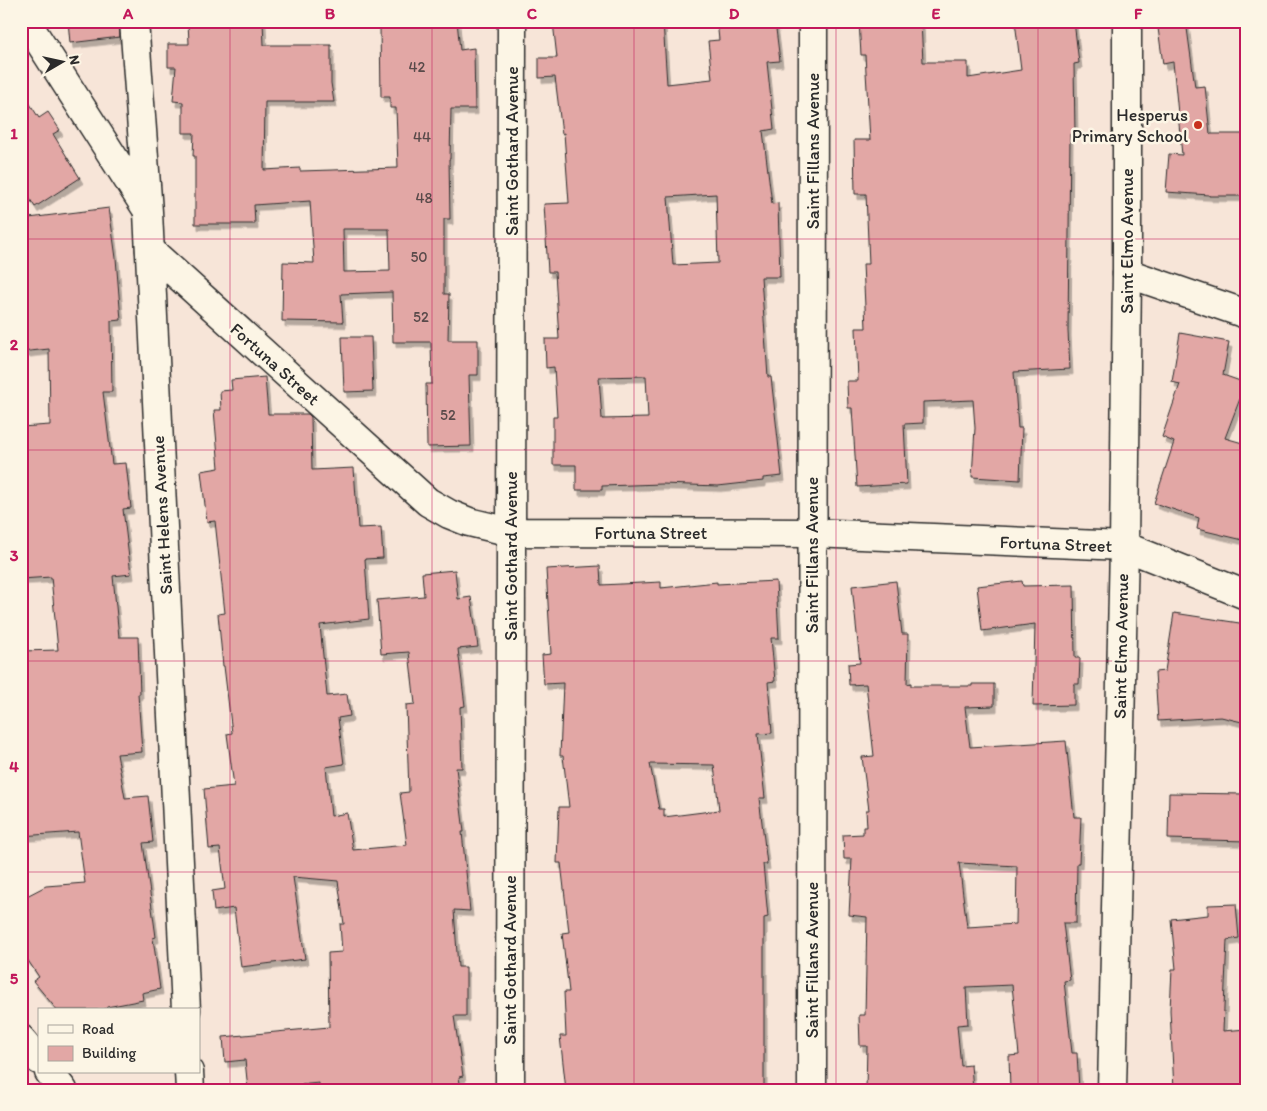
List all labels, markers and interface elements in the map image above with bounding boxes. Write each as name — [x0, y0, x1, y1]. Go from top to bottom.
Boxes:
text: A — [122, 4, 134, 23]
text: B — [325, 4, 336, 23]
text: C — [527, 4, 538, 23]
text: D — [729, 4, 740, 23]
text: E — [932, 4, 941, 23]
text: F — [1134, 4, 1143, 23]
north arrow — [38, 38, 88, 88]
text: N — [65, 54, 83, 66]
house number: 42 — [409, 58, 426, 76]
street label: Saint Gothard Avenue — [501, 66, 523, 236]
street label: Saint Fillans Avenue — [802, 73, 824, 229]
place label: Hesperus Primary School — [1072, 104, 1188, 147]
marker: Hesperus Primary School — [1192, 119, 1204, 131]
text: 1 — [10, 124, 18, 143]
house number: 44 — [413, 128, 431, 146]
street label: Saint Elmo Avenue — [1116, 168, 1138, 314]
house number: 48 — [415, 189, 433, 207]
house number: 50 — [410, 248, 428, 266]
house number: 52 — [413, 308, 429, 326]
street label: Fortuna Street — [226, 318, 324, 410]
text: 2 — [10, 335, 19, 354]
house number: 52 — [440, 406, 456, 424]
street label: Saint Helens Avenue — [147, 435, 177, 595]
street label: Saint Gothard Avenue — [500, 471, 522, 641]
street label: Saint Fillans Avenue — [801, 477, 823, 633]
street label: Fortuna Street — [595, 522, 708, 544]
street label: Fortuna Street — [999, 531, 1113, 557]
text: 3 — [10, 546, 19, 565]
street label: Saint Elmo Avenue — [1109, 573, 1133, 719]
text: 4 — [9, 757, 19, 776]
street label: Saint Gothard Avenue — [499, 875, 521, 1045]
street label: Saint Fillans Avenue — [801, 882, 823, 1038]
text: 5 — [10, 969, 19, 988]
legend — [38, 1008, 200, 1074]
text: Road — [82, 1020, 115, 1038]
text: Building — [82, 1044, 136, 1062]

